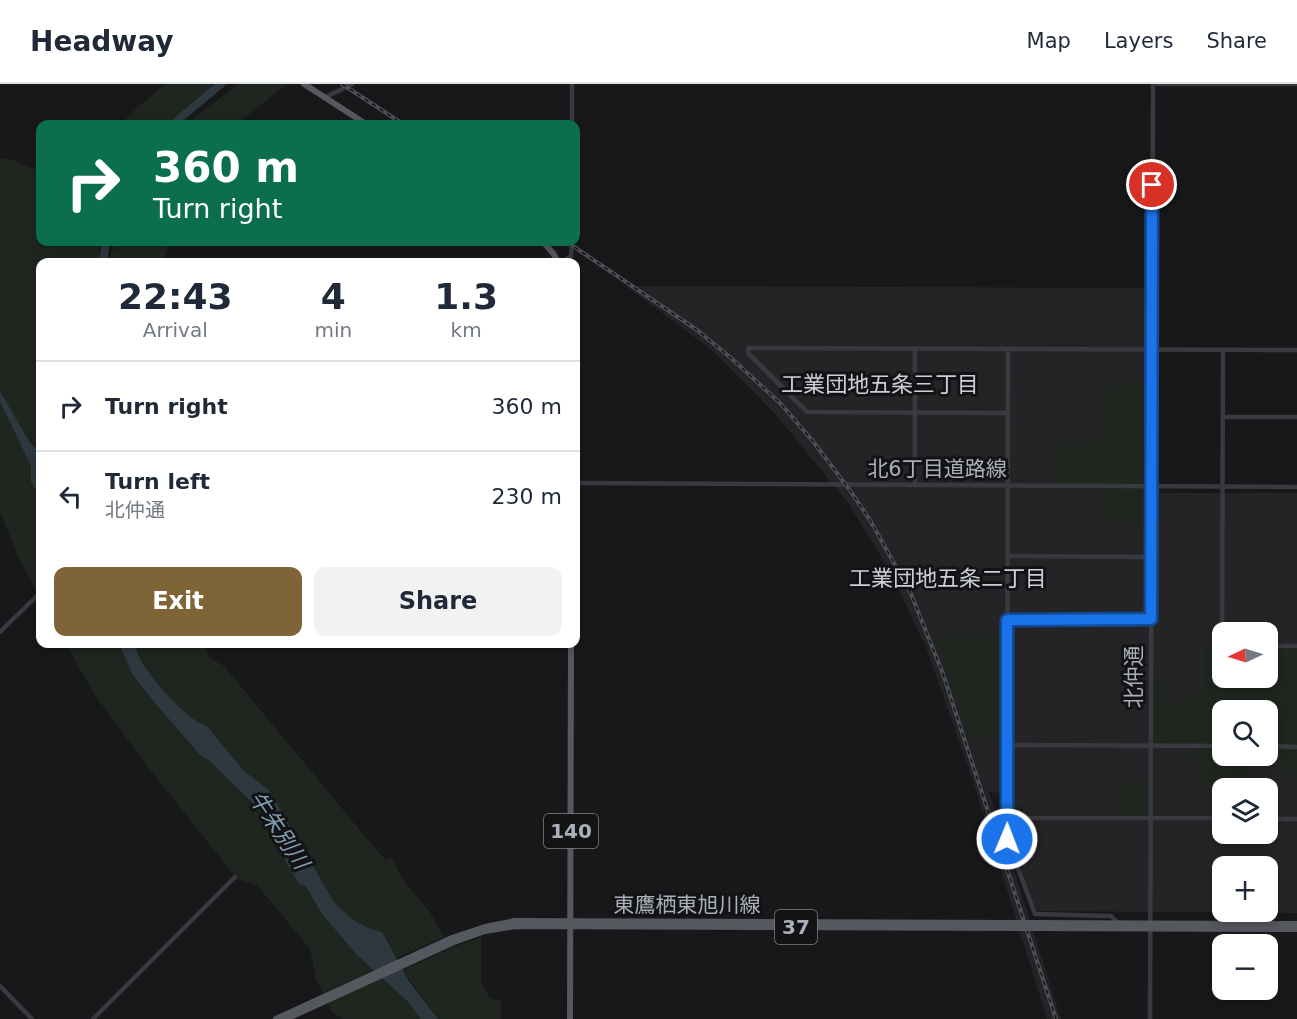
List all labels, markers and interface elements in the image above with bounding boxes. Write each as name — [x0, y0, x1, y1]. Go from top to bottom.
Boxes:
text: Headway — [30, 25, 174, 58]
text: Map — [1027, 29, 1071, 53]
text: Layers — [1104, 29, 1173, 53]
text: Share — [1206, 29, 1267, 53]
text: 360 m — [153, 143, 299, 192]
icon: right — [54, 144, 132, 222]
pin — [1126, 159, 1177, 210]
icon: arrive — [1135, 168, 1168, 201]
text: Turn right — [153, 193, 282, 224]
text: 22:43 — [118, 276, 233, 317]
text: 4 — [321, 276, 346, 317]
text: 1.3 — [434, 276, 498, 317]
text: Arrival — [143, 318, 208, 342]
text: min — [315, 318, 352, 342]
text: km — [451, 318, 482, 342]
district label: 工業団地五条三丁目 — [781, 372, 979, 397]
icon: right — [54, 390, 87, 423]
text: Turn right — [105, 394, 228, 419]
text: 360 m — [492, 394, 562, 419]
street label: 北6丁目道路線 — [867, 457, 1007, 481]
text: Turn left — [105, 469, 210, 494]
icon: left — [54, 480, 87, 513]
text: 230 m — [492, 484, 562, 509]
text: 北仲通 — [105, 498, 165, 522]
district label: 工業団地五条二丁目 — [849, 566, 1047, 591]
button: Exit — [54, 567, 302, 636]
button: Share — [314, 567, 562, 636]
north arrow — [1212, 622, 1278, 688]
map controls — [1212, 622, 1278, 1000]
street label: 北仲通 — [1122, 646, 1146, 709]
button: search — [1212, 700, 1278, 766]
button: layers — [1212, 778, 1278, 844]
water label: 牛朱別川 — [244, 787, 315, 875]
position arrow — [975, 807, 1039, 871]
road number: 140 — [544, 814, 598, 848]
button: + — [1212, 856, 1278, 922]
street label: 東鷹栖東旭川線 — [614, 893, 761, 917]
road number: 37 — [775, 910, 817, 944]
button: − — [1212, 934, 1278, 1000]

